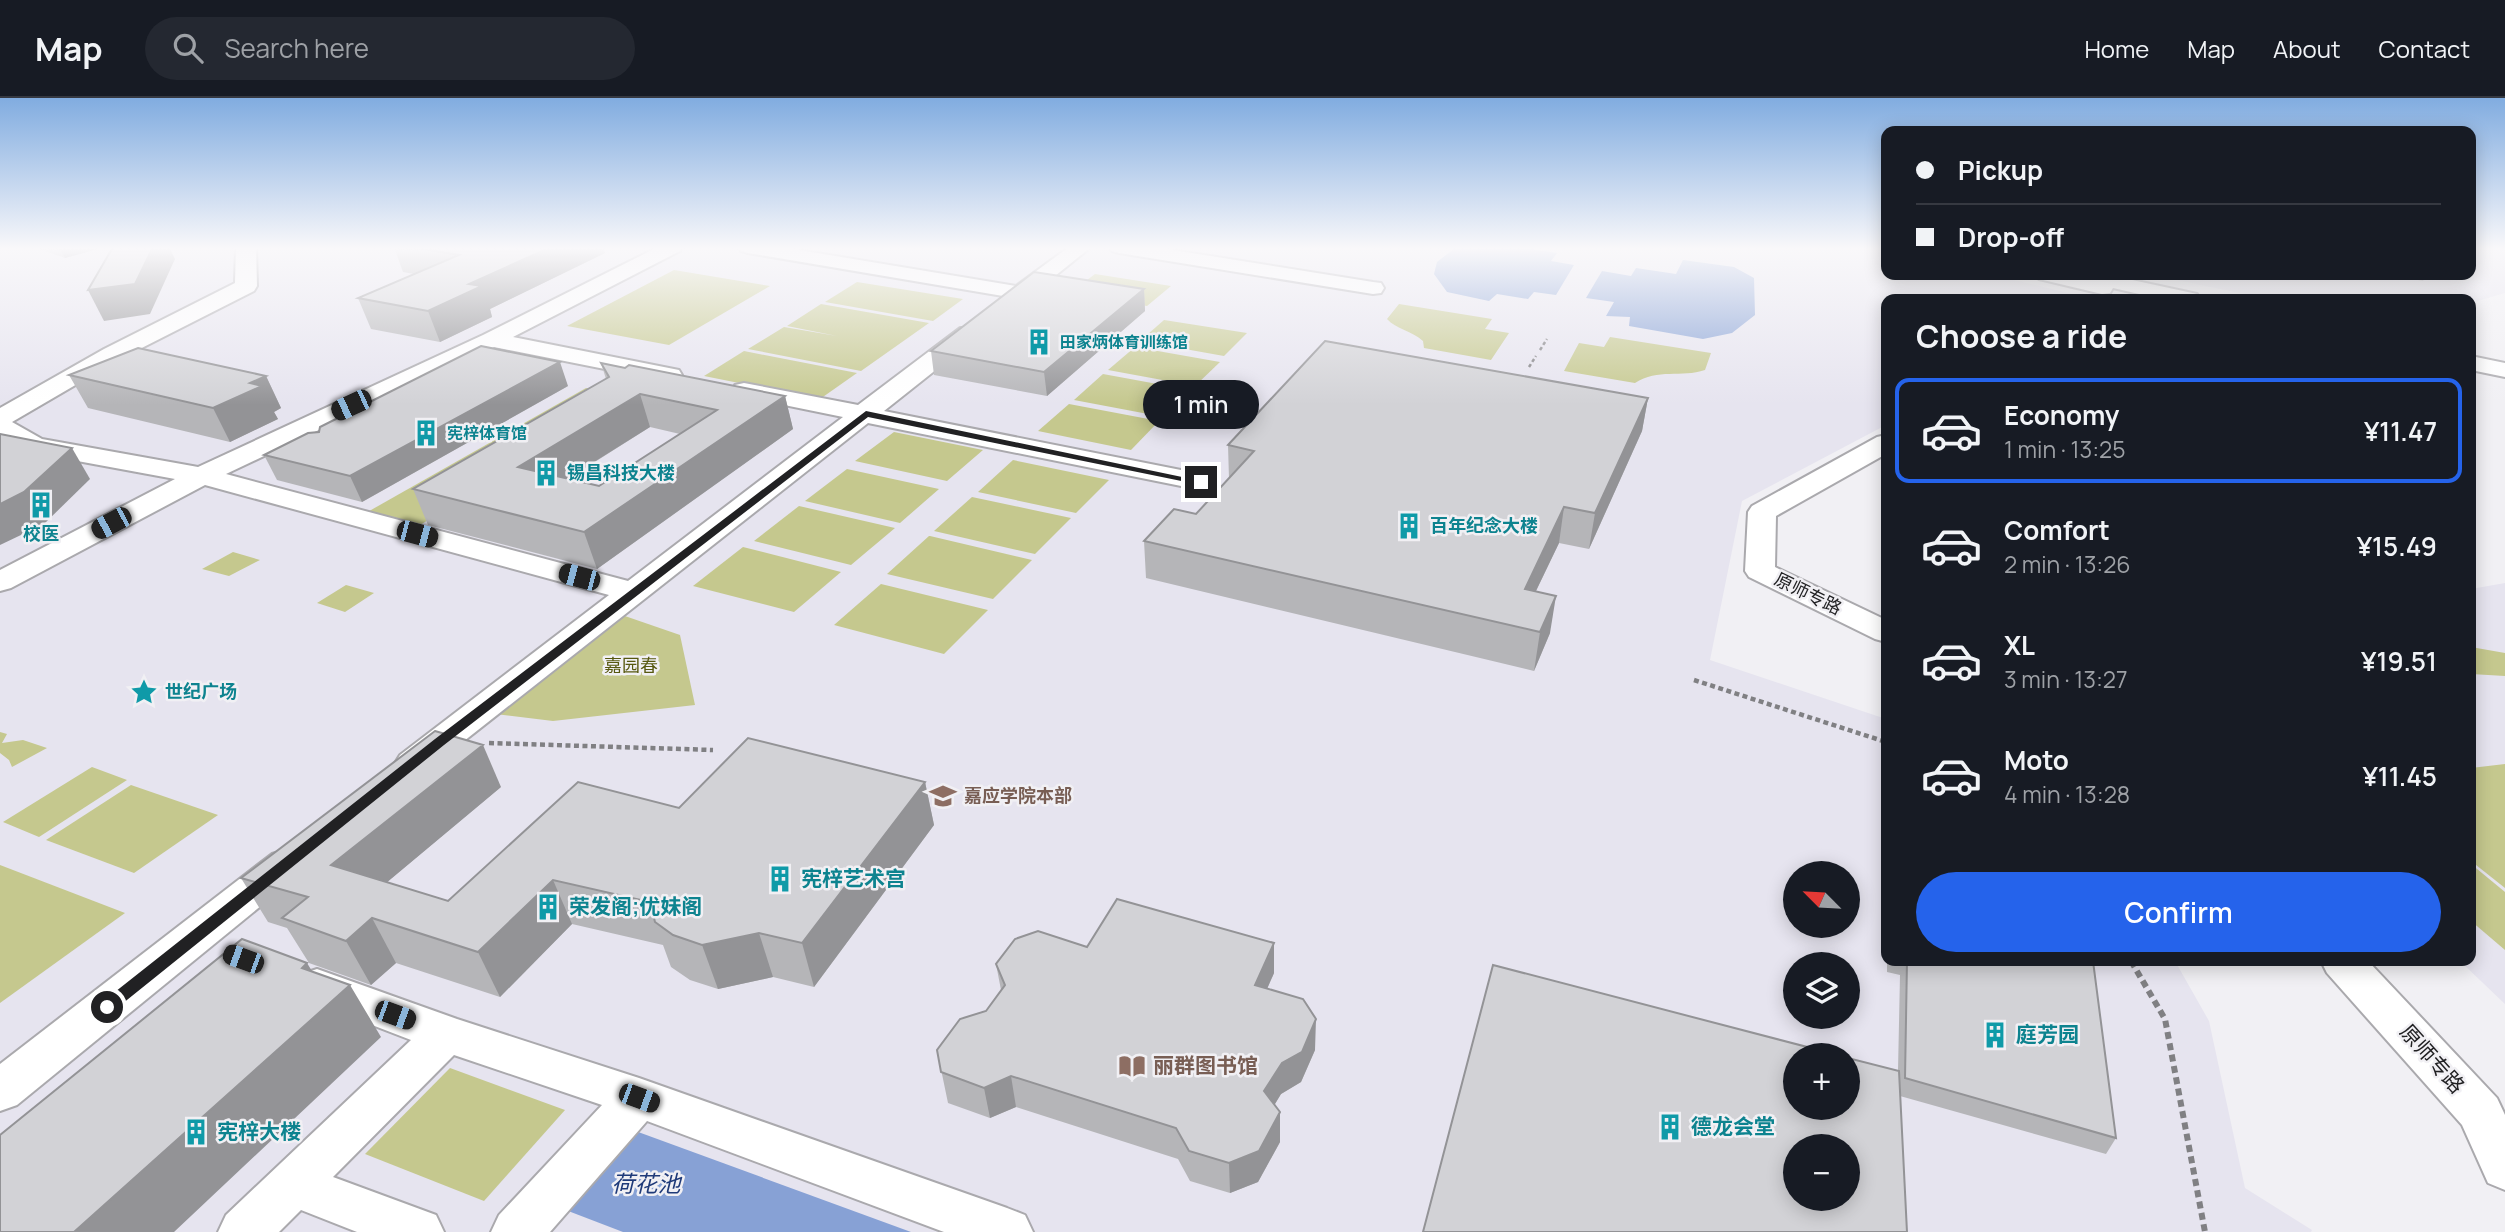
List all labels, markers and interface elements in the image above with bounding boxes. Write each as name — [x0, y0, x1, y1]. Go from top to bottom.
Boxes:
search box — [145, 17, 635, 80]
text: Map — [35, 26, 103, 71]
icon: search — [169, 29, 207, 67]
text: Search here — [225, 30, 369, 66]
text: Home — [2084, 32, 2149, 65]
text: Map — [2187, 32, 2235, 65]
text: About — [2273, 32, 2341, 65]
text: Contact — [2379, 32, 2470, 65]
text: Pickup — [1958, 152, 2043, 188]
text: Drop-off — [1958, 219, 2064, 255]
text: Choose a ride — [1916, 314, 2127, 358]
building icon: 田家炳体育训练馆 — [1024, 327, 1054, 357]
place label: 田家炳体育训练馆 — [1060, 331, 1188, 353]
callout: 1 min — [1143, 380, 1259, 430]
car — [328, 387, 375, 423]
text: 1 min — [1174, 388, 1228, 420]
text: Economy — [2004, 397, 2119, 433]
icon: car — [1920, 399, 1983, 462]
text: ¥11.47 — [2364, 413, 2437, 449]
building icon: 宪梓体育馆 — [411, 418, 441, 448]
place label: 宪梓体育馆 — [447, 422, 527, 444]
text: 1 min · 13:25 — [2004, 433, 2125, 465]
building icon: 锡昌科技大楼 — [531, 458, 561, 488]
place label: 锡昌科技大楼 — [567, 460, 675, 484]
route end — [1185, 466, 1217, 498]
building icon: 校医 — [26, 490, 56, 520]
car — [88, 504, 135, 542]
building icon: 百年纪念大楼 — [1394, 511, 1424, 541]
text: Comfort — [2004, 512, 2110, 548]
place label: 百年纪念大楼 — [1430, 513, 1538, 537]
icon: car — [1920, 514, 1983, 577]
car — [394, 518, 441, 550]
place label: 校医 — [23, 521, 59, 545]
text: ¥15.49 — [2357, 528, 2437, 564]
text: 2 min · 13:26 — [2004, 548, 2131, 580]
car — [556, 561, 603, 593]
street label: 原师专路 — [1771, 567, 1846, 620]
text: XL — [2004, 627, 2035, 663]
icon: car — [1920, 629, 1983, 692]
text: ¥19.51 — [2361, 643, 2437, 679]
park label: 嘉园春 — [604, 653, 658, 677]
text: 3 min · 13:27 — [2004, 663, 2128, 695]
place icon: 世纪广场 — [129, 677, 159, 707]
place label: 世纪广场 — [165, 679, 237, 703]
text: Moto — [2004, 742, 2069, 778]
icon: car — [1920, 744, 1983, 807]
text: ¥11.45 — [2362, 758, 2437, 794]
text: 4 min · 13:28 — [2004, 778, 2130, 810]
school or university icon: 嘉应学院本部 — [928, 781, 958, 811]
place label: 嘉应学院本部 — [964, 783, 1072, 807]
north arrow — [1783, 861, 1860, 938]
map controls — [1783, 861, 1860, 1211]
building icon: 宪梓艺术宫 — [765, 864, 795, 894]
place label: 宪梓艺术宫 — [801, 864, 906, 892]
button: Confirm — [1916, 872, 2441, 952]
building icon: 荣发阁;优妹阁 — [533, 892, 563, 922]
place label: 荣发阁;优妹阁 — [569, 892, 702, 920]
car — [220, 942, 267, 976]
button: layers — [1783, 952, 1860, 1029]
route start — [91, 991, 123, 1023]
car — [372, 998, 419, 1032]
street label: 原师专路 — [2394, 1018, 2471, 1099]
building icon: 庭芳园 — [1980, 1020, 2010, 1050]
place label: 庭芳园 — [2016, 1020, 2079, 1048]
button: + — [1783, 1043, 1860, 1120]
library icon: 丽群图书馆 — [1117, 1051, 1147, 1081]
place label: 丽群图书馆 — [1153, 1051, 1258, 1079]
car — [616, 1081, 663, 1115]
building icon: 德龙会堂 — [1655, 1112, 1685, 1142]
place label: 德龙会堂 — [1691, 1112, 1775, 1140]
building icon: 宪梓大楼 — [181, 1117, 211, 1147]
place label: 宪梓大楼 — [217, 1117, 301, 1145]
button: − — [1783, 1134, 1860, 1211]
water label: 荷花池 — [612, 1167, 683, 1199]

